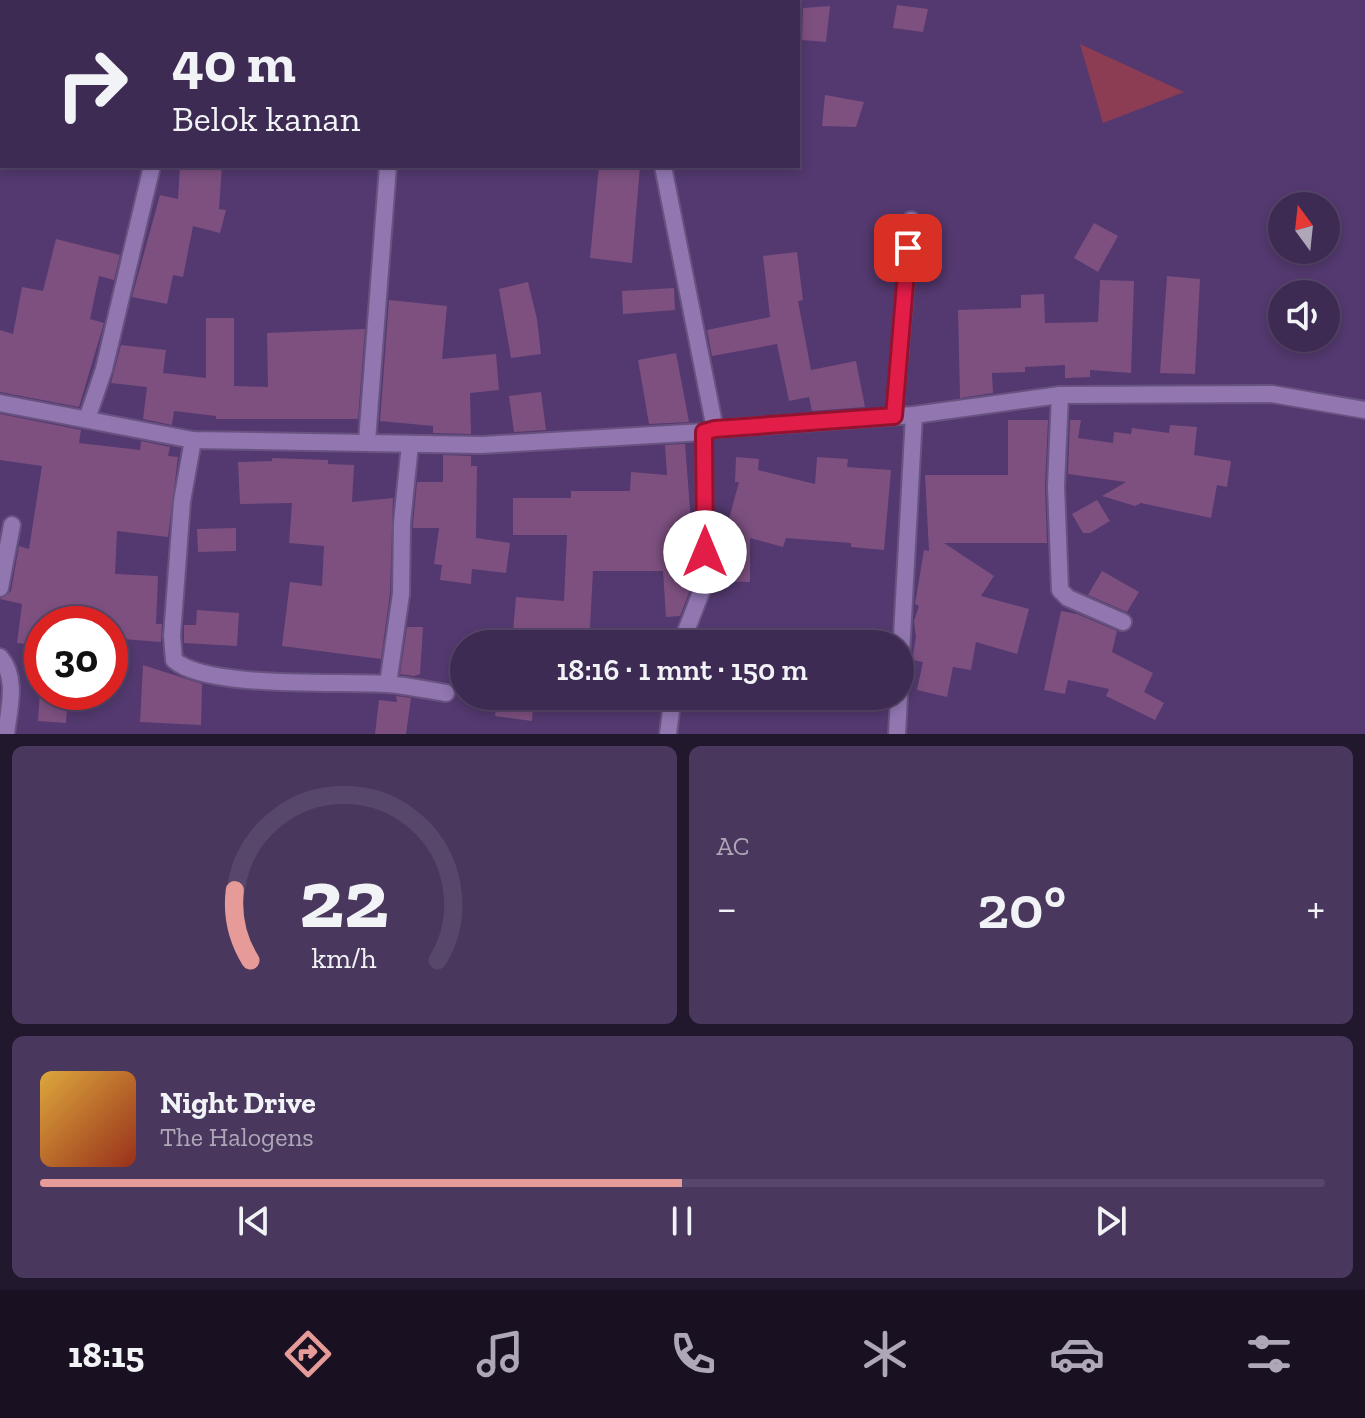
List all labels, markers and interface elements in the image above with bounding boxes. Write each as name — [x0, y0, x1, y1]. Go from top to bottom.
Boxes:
text: 40 m — [172, 29, 296, 96]
icon: right — [40, 32, 144, 136]
text: Belok kanan — [172, 97, 360, 140]
north arrow — [1268, 192, 1340, 264]
map controls — [1268, 192, 1340, 352]
pin — [874, 214, 942, 282]
icon: arrive — [886, 226, 930, 270]
button: sound — [1268, 280, 1340, 352]
position arrow — [663, 510, 747, 594]
speed limit sign: 30 — [24, 606, 128, 710]
text: 18:16 · 1 mnt · 150 m — [556, 652, 808, 688]
text: AC — [717, 830, 750, 862]
text: 22 — [300, 848, 389, 948]
text: 20° — [977, 871, 1066, 943]
text: − — [717, 881, 737, 934]
text: + — [1306, 881, 1325, 934]
text: km/h — [312, 941, 377, 975]
text: Night Drive — [160, 1085, 316, 1121]
text: The Halogens — [160, 1121, 314, 1153]
icon: previous — [232, 1199, 276, 1243]
icon: pause — [660, 1199, 704, 1243]
icon: next — [1089, 1199, 1133, 1243]
icon: directions — [280, 1326, 336, 1382]
icon: music — [472, 1326, 528, 1382]
icon: phone — [665, 1326, 721, 1382]
icon: climate — [857, 1326, 913, 1382]
icon: car — [1049, 1326, 1105, 1382]
icon: filters — [1241, 1326, 1297, 1382]
text: 18:15 — [68, 1333, 144, 1376]

